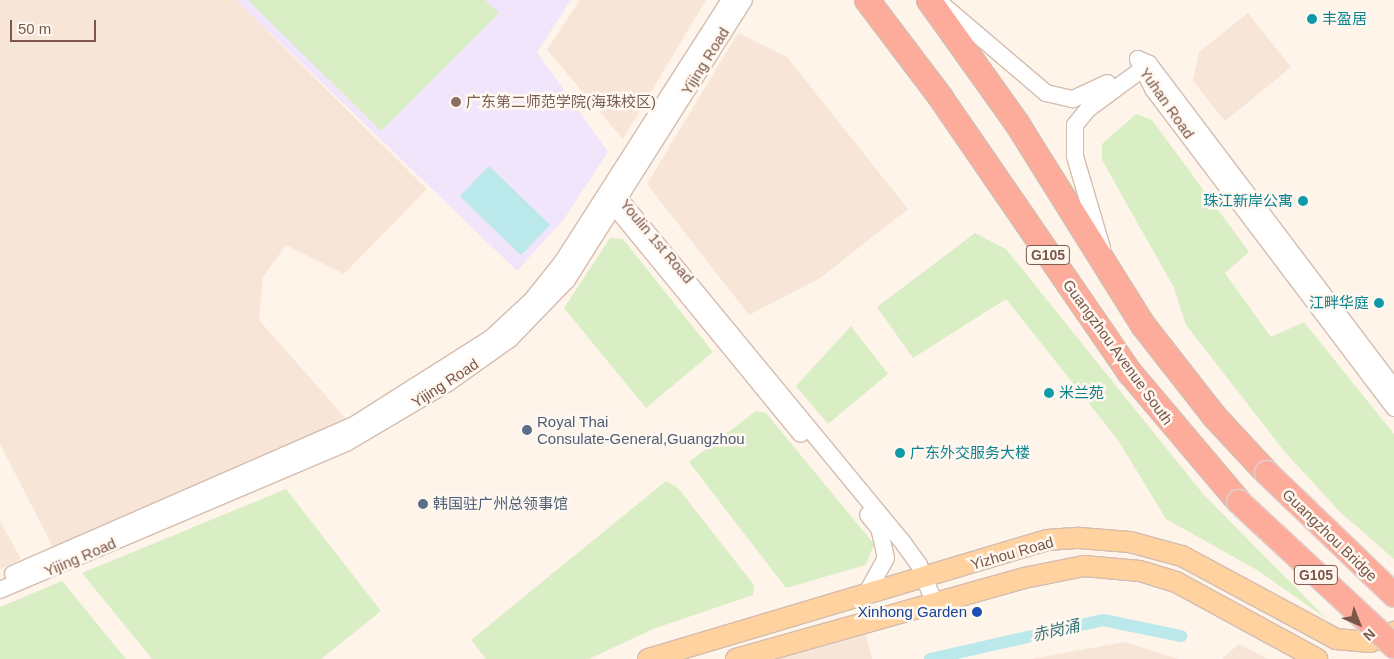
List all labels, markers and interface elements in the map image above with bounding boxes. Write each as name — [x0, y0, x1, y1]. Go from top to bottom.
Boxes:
scale bar — [12, 10, 99, 42]
place label: 丰盈居 — [1322, 10, 1367, 28]
marker: 丰盈居 — [1306, 13, 1318, 25]
text: 50 m — [18, 20, 51, 37]
street label: Yijing Road — [677, 24, 733, 98]
street label: Yuhan Road — [1136, 64, 1198, 142]
place label: 广东第二师范学院(海珠校区) — [466, 93, 656, 111]
marker: 广东第二师范学院(海珠校区) — [450, 96, 462, 108]
place label: 珠江新岸公寓 — [1203, 192, 1293, 210]
street label: Youlin 1st Road — [617, 195, 697, 287]
marker: 珠江新岸公寓 — [1297, 195, 1309, 207]
road number: G105 — [1026, 244, 1070, 266]
street label: Guangzhou Avenue South — [1059, 276, 1177, 428]
place label: 江畔华庭 — [1309, 294, 1369, 312]
marker: 江畔华庭 — [1373, 297, 1385, 309]
street label: Yijing Road — [408, 355, 482, 411]
place label: 米兰苑 — [1059, 384, 1104, 402]
marker: 米兰苑 — [1043, 387, 1055, 399]
place label: Royal Thai Consulate-General,Guangzhou — [537, 412, 745, 447]
marker: Royal Thai Consulate-General,Guangzhou — [521, 424, 533, 436]
place label: 广东外交服务大楼 — [910, 444, 1030, 462]
marker: 广东外交服务大楼 — [894, 447, 906, 459]
street label: Guangzhou Bridge — [1279, 485, 1381, 585]
place label: 韩国驻广州总领事馆 — [433, 495, 568, 513]
marker: 韩国驻广州总领事馆 — [417, 498, 429, 510]
street label: Yizhou Road — [969, 533, 1055, 573]
street label: Yijing Road — [41, 534, 119, 580]
road number: G105 — [1294, 564, 1338, 586]
north arrow — [1334, 599, 1384, 649]
place label: Xinhong Garden — [858, 603, 967, 621]
marker: Xinhong Garden — [971, 606, 983, 618]
water label: 赤岗涌 — [1030, 616, 1082, 646]
text: N — [1360, 626, 1379, 644]

